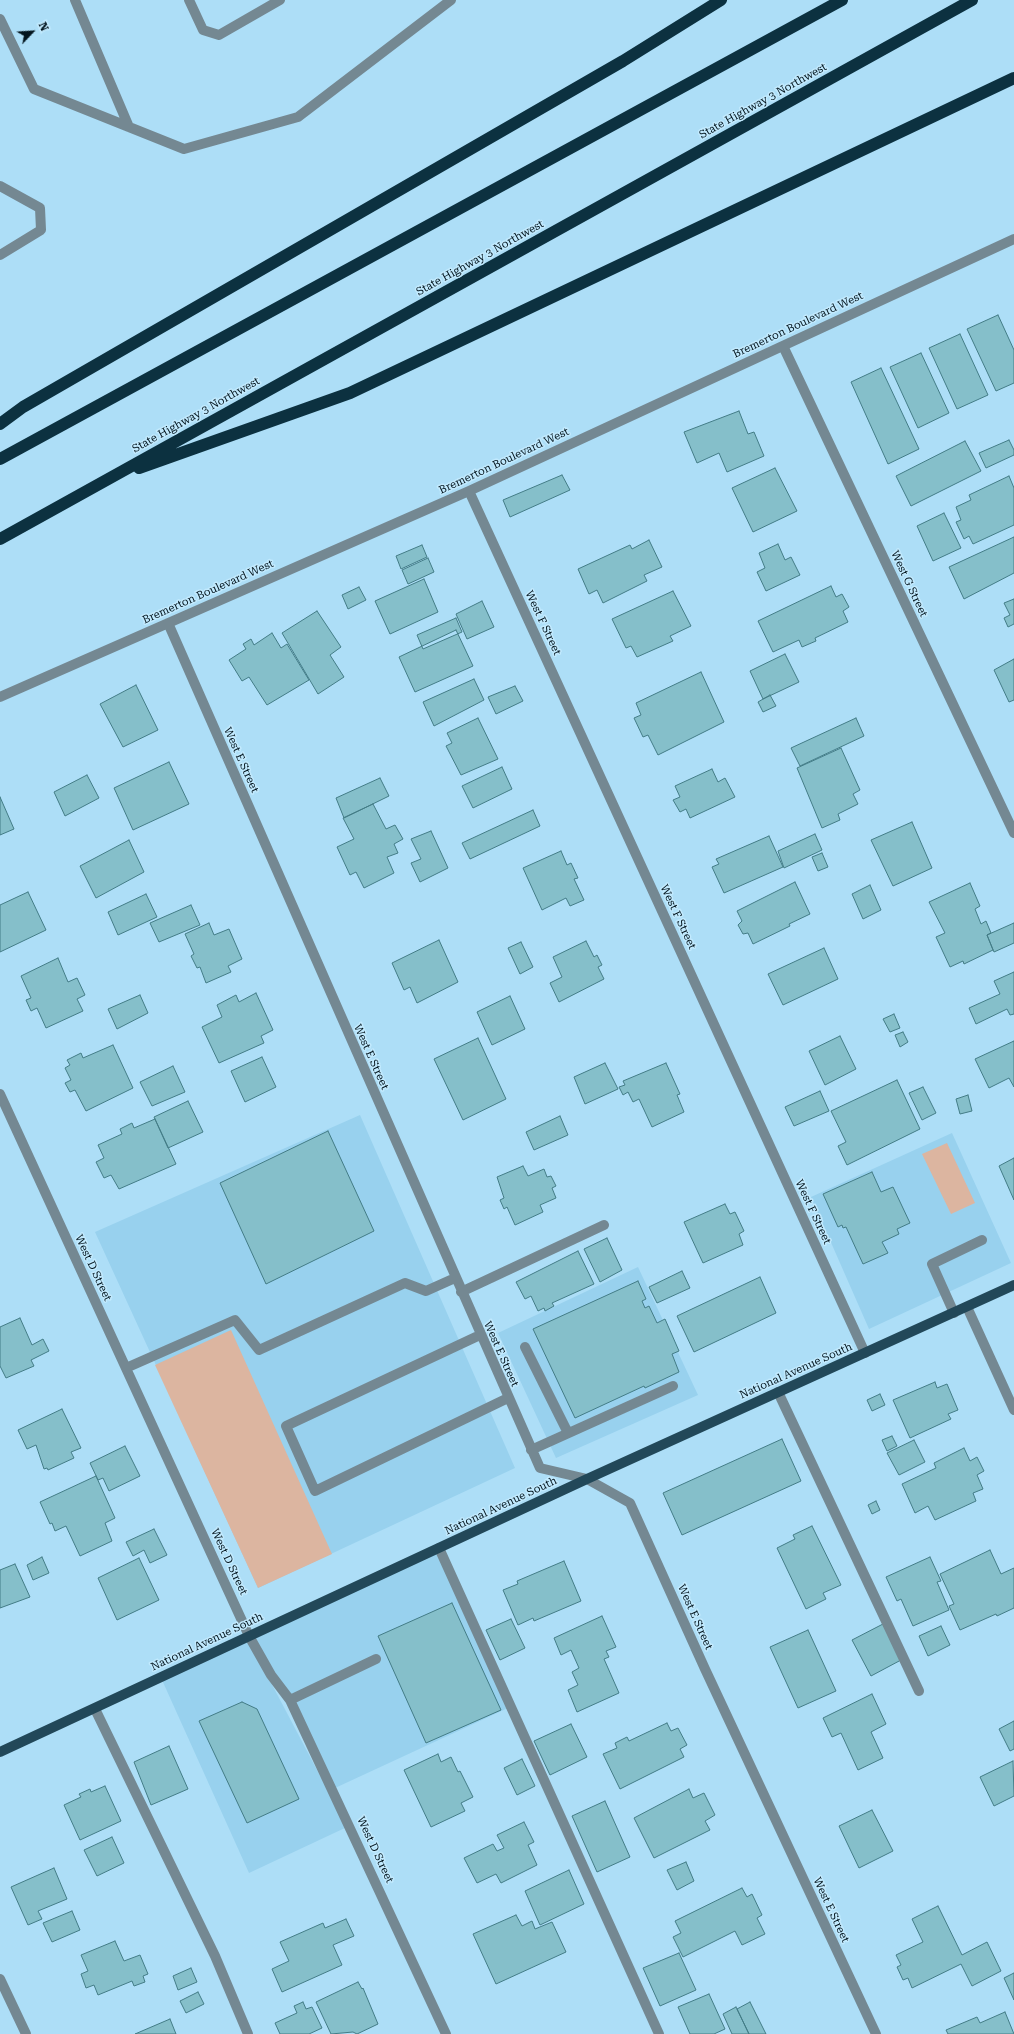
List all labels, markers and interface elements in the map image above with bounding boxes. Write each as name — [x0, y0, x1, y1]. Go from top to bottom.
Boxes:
north arrow — [12, 12, 52, 52]
text: N — [36, 20, 51, 33]
street label: State Highway 3 Northwest — [697, 60, 829, 142]
street label: State Highway 3 Northwest — [414, 217, 546, 299]
street label: Bremerton Boulevard West — [731, 289, 865, 361]
street label: State Highway 3 Northwest — [130, 374, 262, 456]
street label: Bremerton Boulevard West — [437, 425, 571, 497]
street label: West G Street — [888, 549, 930, 619]
street label: Bremerton Boulevard West — [140, 557, 276, 627]
street label: West F Street — [522, 589, 564, 657]
street label: West E Street — [221, 725, 261, 795]
street label: West F Street — [657, 883, 699, 951]
street label: West E Street — [351, 1022, 391, 1092]
street label: West F Street — [792, 1178, 834, 1246]
street label: West D Street — [72, 1233, 114, 1303]
street label: West E Street — [481, 1319, 521, 1389]
street label: National Avenue South — [738, 1340, 854, 1402]
street label: National Avenue South — [443, 1474, 559, 1538]
street label: West D Street — [208, 1527, 250, 1597]
street label: West E Street — [675, 1582, 715, 1652]
street label: National Avenue South — [149, 1610, 265, 1674]
street label: West D Street — [354, 1815, 396, 1885]
street label: West E Street — [810, 1875, 852, 1945]

